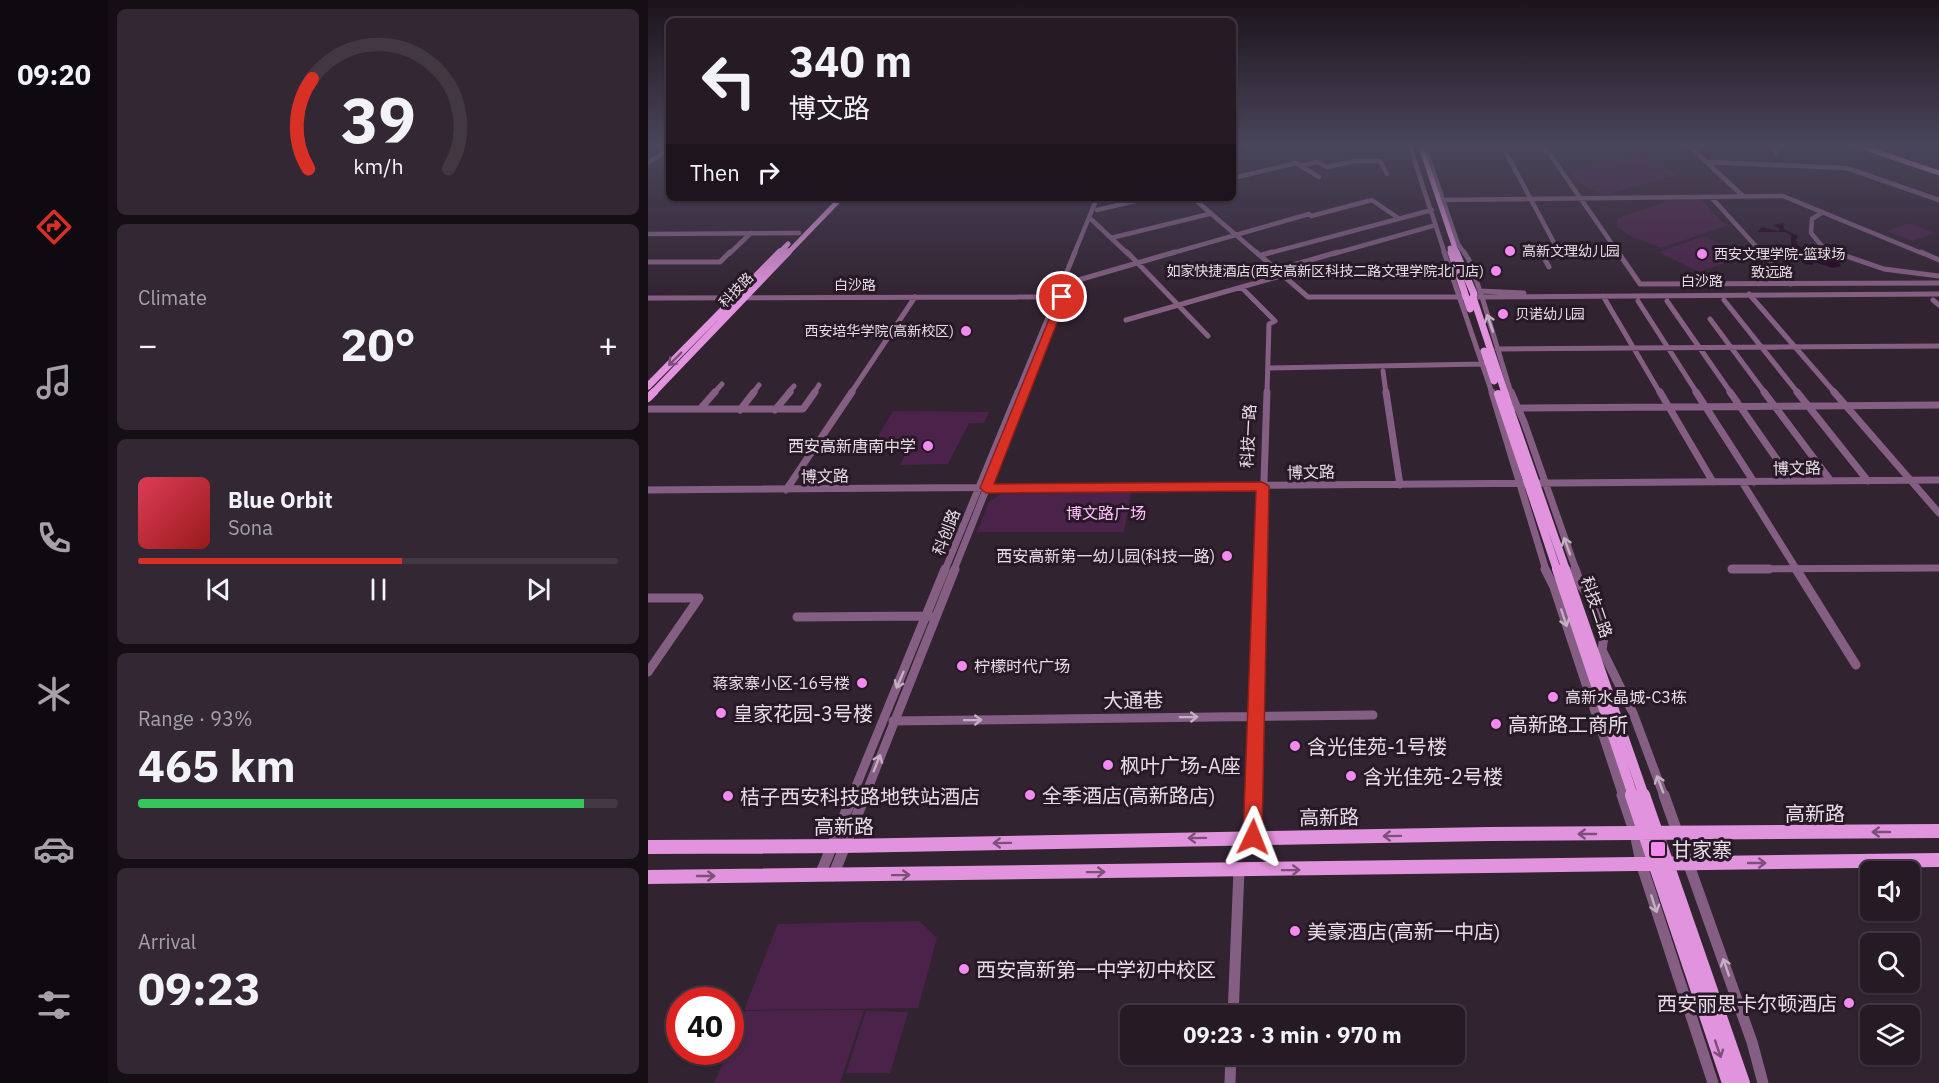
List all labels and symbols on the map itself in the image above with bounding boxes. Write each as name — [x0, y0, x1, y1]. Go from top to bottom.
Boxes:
place label: 高新文理幼儿园 — [1522, 242, 1620, 260]
marker: 高新文理幼儿园 — [1503, 244, 1517, 258]
place label: 西安文理学院-篮球场 — [1714, 245, 1846, 263]
marker: 西安文理学院-篮球场 — [1695, 247, 1709, 261]
place label: 如家快捷酒店(西安高新区科技二路文理学院北门店) — [1167, 262, 1484, 280]
street label: 致远路 — [1751, 263, 1793, 281]
marker: 如家快捷酒店(西安高新区科技二路文理学院北门店) — [1489, 264, 1503, 278]
street label: 科技路 — [715, 269, 757, 311]
pin — [1036, 271, 1087, 322]
street label: 白沙路 — [1681, 272, 1723, 290]
street label: 白沙路 — [834, 276, 876, 294]
place label: 贝诺幼儿园 — [1515, 305, 1585, 323]
marker: 贝诺幼儿园 — [1496, 307, 1510, 321]
one-way arrow — [1484, 314, 1495, 333]
place label: 西安培华学院(高新校区) — [805, 322, 954, 340]
marker: 西安培华学院(高新校区) — [959, 324, 973, 338]
one-way arrow — [668, 351, 682, 366]
street label: 科技一路 — [1236, 404, 1260, 468]
place label: 西安高新唐南中学 — [788, 436, 916, 456]
marker: 西安高新唐南中学 — [921, 439, 935, 453]
street label: 博文路 — [1773, 458, 1821, 478]
street label: 博文路 — [1287, 462, 1335, 482]
street label: 博文路 — [801, 466, 849, 486]
park label: 博文路广场 — [1066, 503, 1146, 523]
street label: 科创路 — [928, 506, 964, 558]
one-way arrow — [1560, 537, 1571, 556]
place label: 西安高新第一幼儿园(科技一路) — [996, 546, 1215, 566]
marker: 西安高新第一幼儿园(科技一路) — [1220, 549, 1234, 563]
street label: 科技二路 — [1577, 573, 1617, 641]
one-way arrow — [1559, 608, 1570, 627]
place label: 柠檬时代广场 — [974, 656, 1070, 676]
marker: 柠檬时代广场 — [955, 659, 969, 673]
one-way arrow — [894, 670, 905, 689]
place label: 蒋家寨小区-16号楼 — [712, 673, 850, 693]
marker: 蒋家寨小区-16号楼 — [855, 676, 869, 690]
street label: 大通巷 — [1103, 686, 1163, 714]
place label: 高新水晶城-C3栋 — [1565, 687, 1687, 707]
marker: 高新水晶城-C3栋 — [1546, 690, 1560, 704]
place label: 皇家花园-3号楼 — [733, 700, 873, 727]
marker: 皇家花园-3号楼 — [714, 706, 728, 720]
one-way arrow — [1178, 711, 1198, 723]
place label: 高新路工商所 — [1508, 711, 1628, 738]
one-way arrow — [962, 714, 982, 726]
marker: 高新路工商所 — [1489, 717, 1503, 731]
place label: 含光佳苑-1号楼 — [1307, 733, 1447, 760]
marker: 含光佳苑-1号楼 — [1288, 739, 1302, 753]
place label: 枫叶广场-A座 — [1120, 752, 1241, 779]
one-way arrow — [873, 754, 884, 773]
marker: 枫叶广场-A座 — [1101, 758, 1115, 772]
place label: 含光佳苑-2号楼 — [1363, 763, 1503, 790]
marker: 含光佳苑-2号楼 — [1344, 769, 1358, 783]
one-way arrow — [1653, 775, 1664, 794]
place label: 全季酒店(高新路店) — [1042, 782, 1215, 809]
place label: 桔子西安科技路地铁站酒店 — [740, 783, 980, 810]
marker: 全季酒店(高新路店) — [1023, 788, 1037, 802]
marker: 桔子西安科技路地铁站酒店 — [721, 789, 735, 803]
street label: 高新路 — [1785, 800, 1845, 827]
street label: 高新路 — [1299, 803, 1359, 831]
position arrow — [1221, 805, 1285, 869]
street label: 高新路 — [814, 813, 874, 840]
one-way arrow — [1871, 826, 1891, 838]
one-way arrow — [1577, 828, 1597, 840]
one-way arrow — [1382, 830, 1402, 841]
one-way arrow — [1187, 833, 1207, 844]
place label: 甘家寨 — [1672, 836, 1732, 863]
one-way arrow — [993, 837, 1013, 849]
marker: 甘家寨 — [1649, 840, 1667, 858]
one-way arrow — [1746, 857, 1766, 869]
one-way arrow — [1281, 864, 1301, 875]
one-way arrow — [1086, 866, 1106, 878]
one-way arrow — [891, 869, 911, 881]
one-way arrow — [696, 870, 716, 882]
one-way arrow — [1650, 894, 1661, 912]
place label: 美豪酒店(高新一中店) — [1307, 918, 1500, 945]
marker: 美豪酒店(高新一中店) — [1288, 924, 1302, 938]
place label: 西安高新第一中学初中校区 — [976, 956, 1216, 983]
one-way arrow — [1719, 958, 1730, 977]
marker: 西安高新第一中学初中校区 — [957, 962, 971, 976]
speed limit sign: 40 — [666, 987, 744, 1065]
place label: 西安丽思卡尔顿酒店 — [1657, 990, 1837, 1017]
marker: 西安丽思卡尔顿酒店 — [1842, 996, 1856, 1010]
one-way arrow — [1713, 1039, 1724, 1057]

